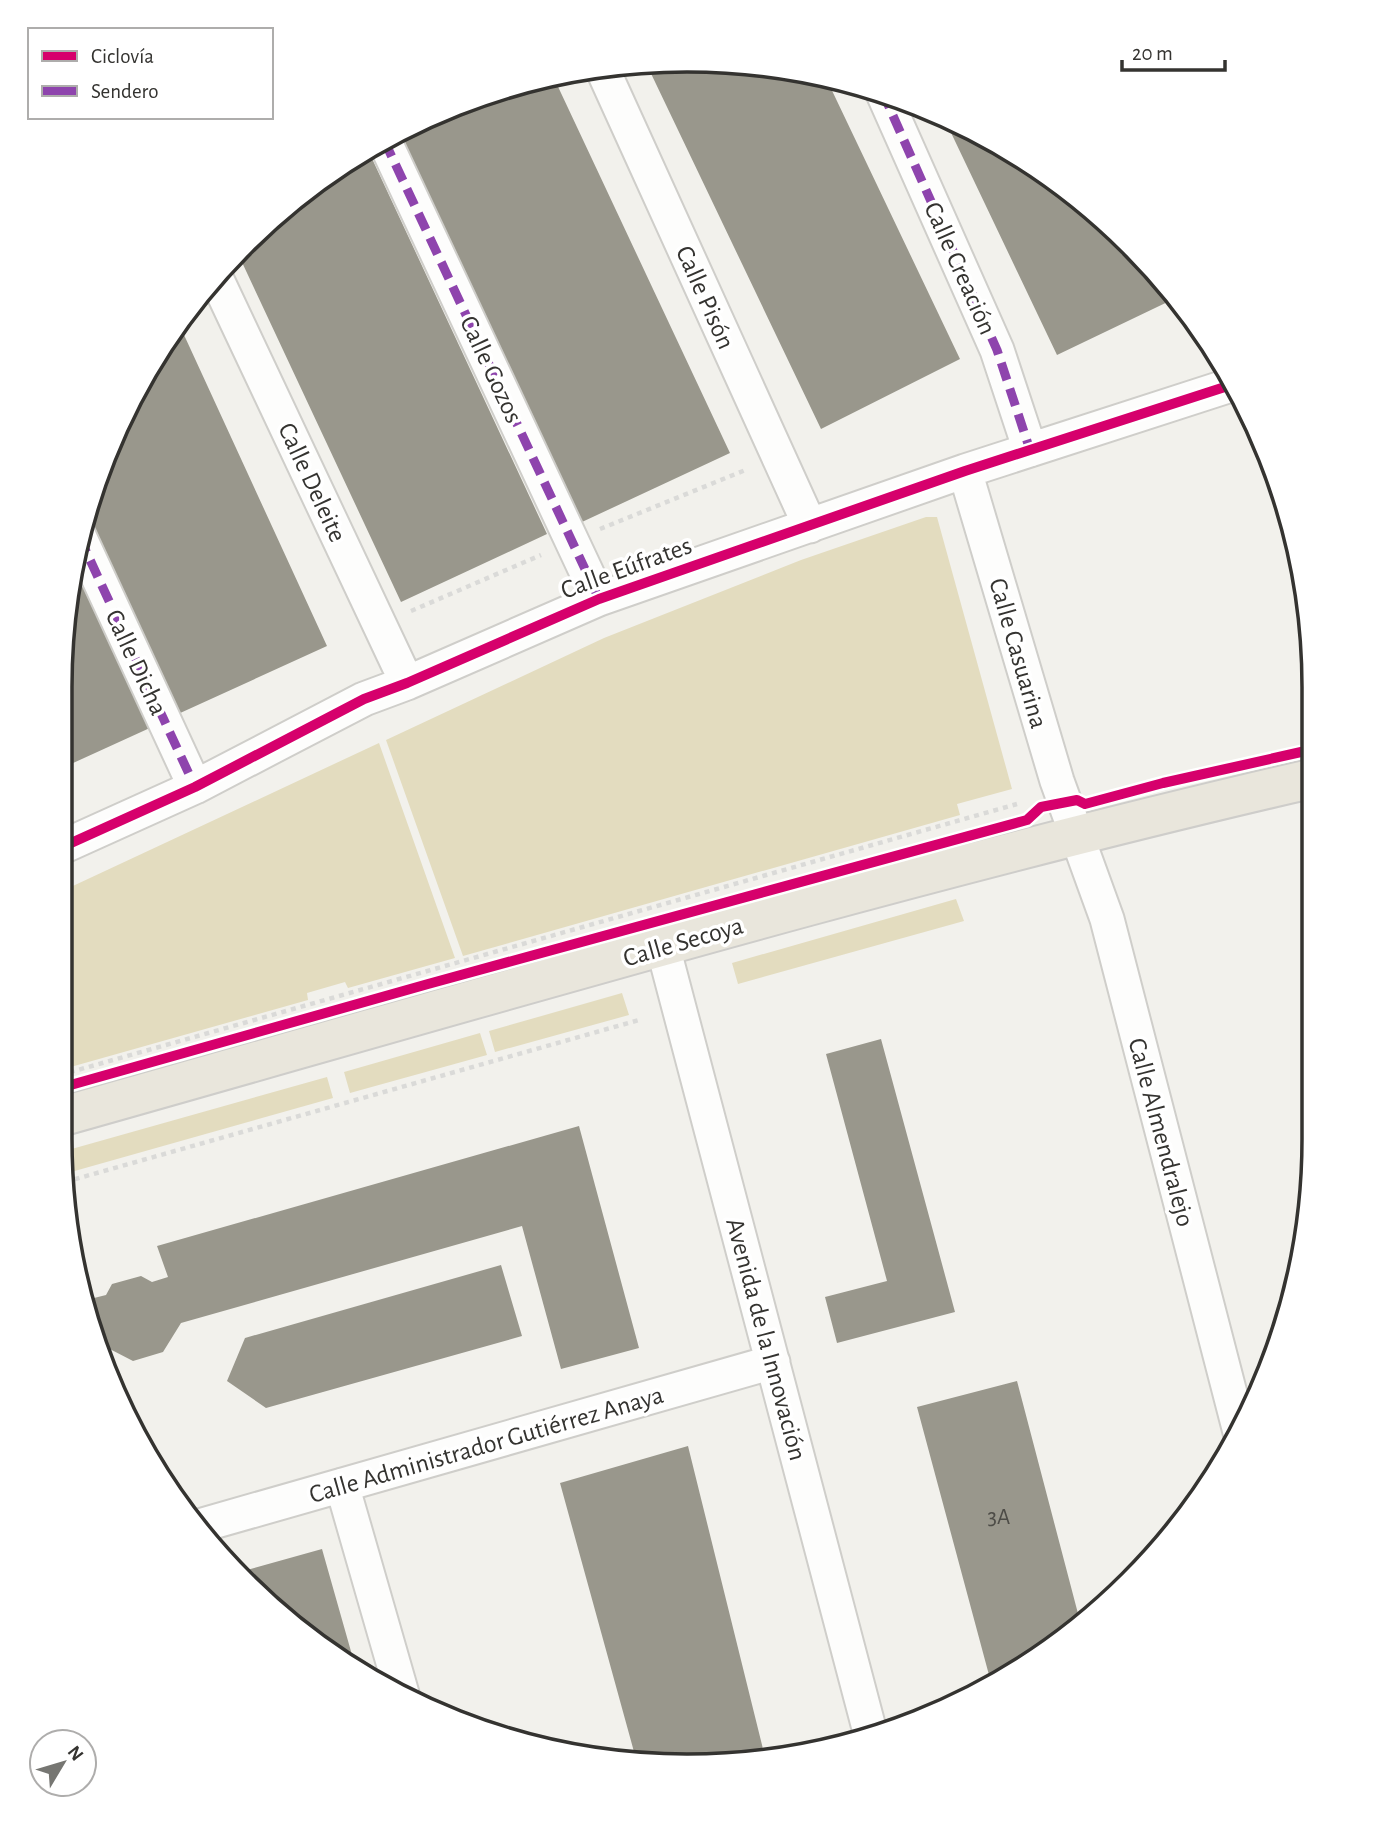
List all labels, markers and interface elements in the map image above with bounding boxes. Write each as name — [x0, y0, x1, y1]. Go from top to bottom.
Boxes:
legend — [28, 28, 273, 119]
scale bar — [1122, 28, 1225, 72]
text: 20 m — [1132, 43, 1173, 64]
text: Ciclovía — [91, 46, 154, 67]
text: Sendero — [91, 81, 159, 102]
street label: Calle Creación — [919, 198, 1001, 339]
street label: Calle Pisón — [671, 242, 739, 353]
street label: Calle Gozos — [455, 312, 527, 427]
street label: Calle Deleite — [273, 419, 351, 546]
street label: Calle Eúfrates — [557, 532, 695, 604]
street label: Calle Casuarina — [984, 575, 1052, 731]
street label: Calle Dicha — [100, 606, 172, 719]
street label: Calle Secoya — [620, 912, 746, 971]
street label: Calle Almendralejo — [1123, 1035, 1199, 1229]
street label: Avenida de la Innovación — [721, 1215, 811, 1463]
street label: Calle Administrador Gutiérrez Anaya — [306, 1382, 666, 1508]
house number: 3A — [988, 1506, 1010, 1529]
north arrow — [28, 1728, 98, 1798]
text: N — [64, 1742, 87, 1765]

